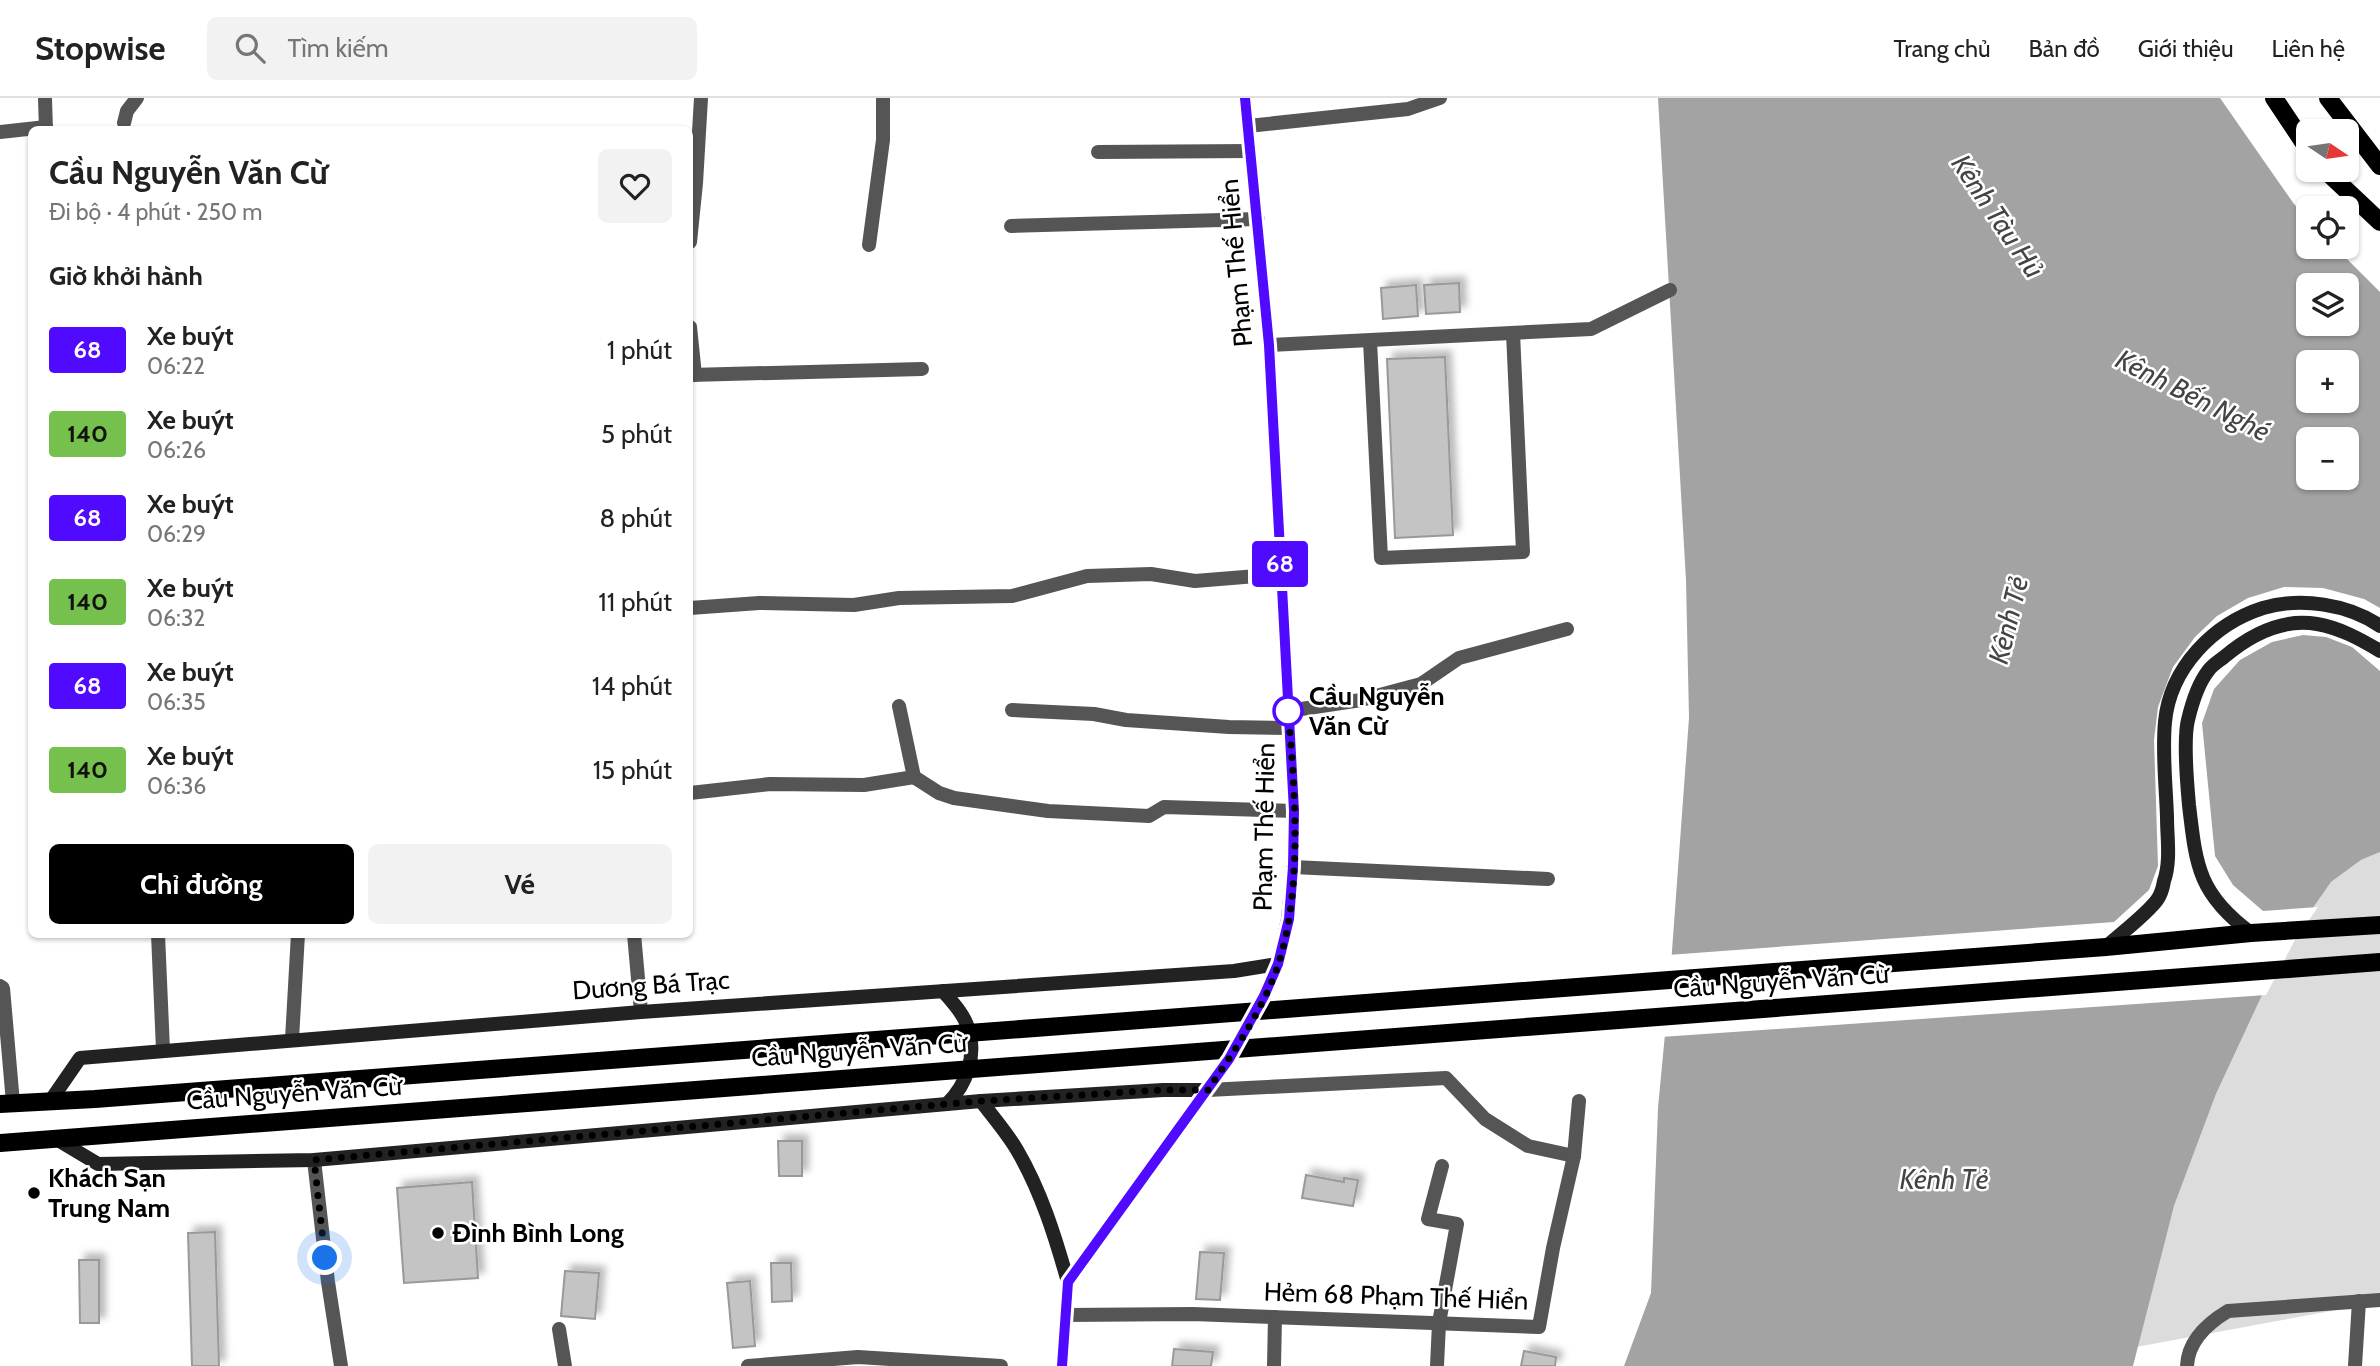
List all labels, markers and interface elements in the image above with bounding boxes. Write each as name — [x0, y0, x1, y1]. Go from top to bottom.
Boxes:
search box — [207, 17, 697, 80]
text: Stopwise — [35, 28, 165, 68]
icon: search — [231, 29, 269, 67]
text: Tìm kiếm — [287, 32, 389, 64]
text: Trang chủ — [1894, 34, 1990, 63]
text: Bản đồ — [2028, 34, 2100, 63]
text: Giới thiệu — [2138, 34, 2233, 63]
text: Liên hệ — [2271, 34, 2345, 63]
north arrow — [2296, 119, 2359, 182]
map controls — [2296, 119, 2359, 490]
water label: Kênh Tàu Hủ — [1944, 148, 2052, 284]
button: heart — [598, 149, 672, 223]
text: Cầu Nguyễn Văn Cừ — [49, 152, 328, 192]
street label: Phạm Thế Hiển — [1213, 178, 1259, 348]
button: locate — [2296, 196, 2359, 259]
text: Đi bộ · 4 phút · 250 m — [49, 198, 262, 226]
text: Giờ khởi hành — [49, 260, 203, 292]
button: layers — [2296, 273, 2359, 336]
text: Xe buýt — [147, 320, 234, 352]
text: 1 phút — [607, 334, 672, 366]
text: 68 — [74, 335, 101, 364]
water label: Kênh Bến Nghé — [2110, 342, 2276, 448]
button: + — [2296, 350, 2359, 413]
text: 06:22 — [147, 352, 205, 380]
text: Xe buýt — [147, 404, 234, 436]
text: 5 phút — [601, 418, 672, 450]
text: 140 — [67, 419, 108, 448]
button: − — [2296, 427, 2359, 490]
text: 06:26 — [147, 436, 206, 464]
text: Xe buýt — [147, 488, 234, 520]
text: 8 phút — [599, 502, 672, 534]
text: 68 — [74, 503, 101, 532]
text: 06:29 — [147, 520, 206, 548]
line badge: 68 — [1248, 541, 1312, 587]
text: 68 — [1266, 549, 1294, 578]
text: Xe buýt — [147, 572, 234, 604]
water label: Kênh Tẻ — [1981, 573, 2035, 667]
text: 11 phút — [598, 586, 672, 618]
text: 140 — [67, 587, 108, 616]
text: 06:32 — [147, 604, 205, 632]
text: Xe buýt — [147, 656, 234, 688]
text: 14 phút — [592, 670, 672, 702]
text: 68 — [74, 671, 101, 700]
place label: Cầu Nguyễn Văn Cừ — [1309, 680, 1445, 742]
text: 06:35 — [147, 688, 206, 716]
marker: Cầu Nguyễn Văn Cừ — [1273, 696, 1303, 726]
text: Xe buýt — [147, 740, 234, 772]
street label: Phạm Thế Hiển — [1247, 743, 1281, 911]
text: 15 phút — [593, 754, 672, 786]
text: 140 — [67, 755, 108, 784]
text: 06:36 — [147, 772, 206, 800]
button: Chỉ đường — [49, 844, 354, 924]
button: Vé — [368, 844, 672, 924]
street label: Cầu Nguyễn Văn Cừ — [1672, 957, 1892, 1004]
street label: Dương Bá Trạc — [571, 964, 731, 1006]
street label: Cầu Nguyễn Văn Cừ — [750, 1026, 970, 1073]
street label: Cầu Nguyễn Văn Cừ — [185, 1069, 405, 1116]
place label: Khách Sạn Trung Nam — [48, 1162, 170, 1224]
water label: Kênh Tẻ — [1900, 1162, 1989, 1196]
marker: Khách Sạn Trung Nam — [26, 1185, 42, 1201]
place label: Đình Bình Long — [452, 1217, 624, 1249]
marker: Đình Bình Long — [430, 1225, 446, 1241]
your location — [307, 1240, 342, 1275]
street label: Hẻm 68 Phạm Thế Hiển — [1263, 1275, 1529, 1317]

